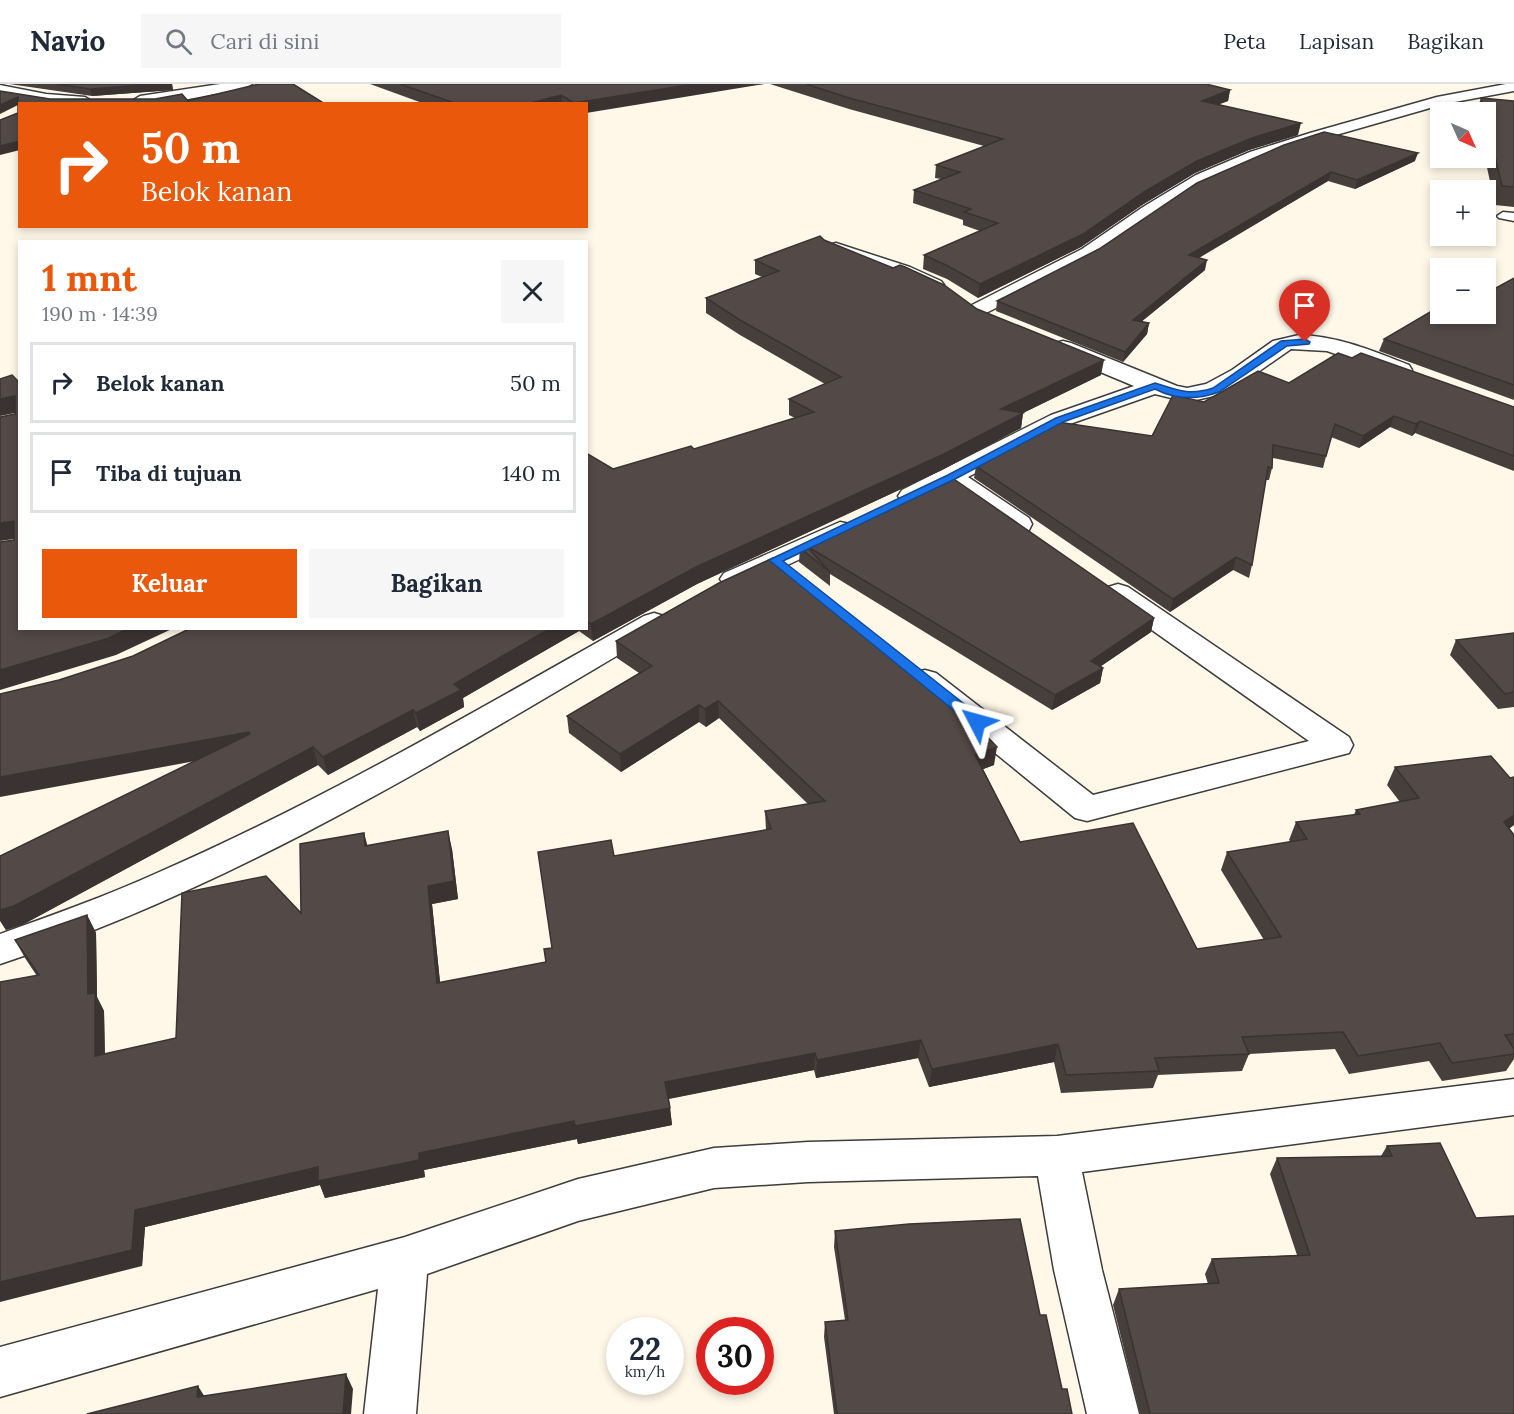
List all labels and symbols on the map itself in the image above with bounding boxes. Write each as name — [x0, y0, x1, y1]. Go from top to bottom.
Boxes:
north arrow — [1430, 102, 1496, 168]
pin — [1279, 280, 1330, 342]
position arrow — [945, 690, 1009, 754]
speed limit sign: 30 — [696, 1317, 774, 1395]

